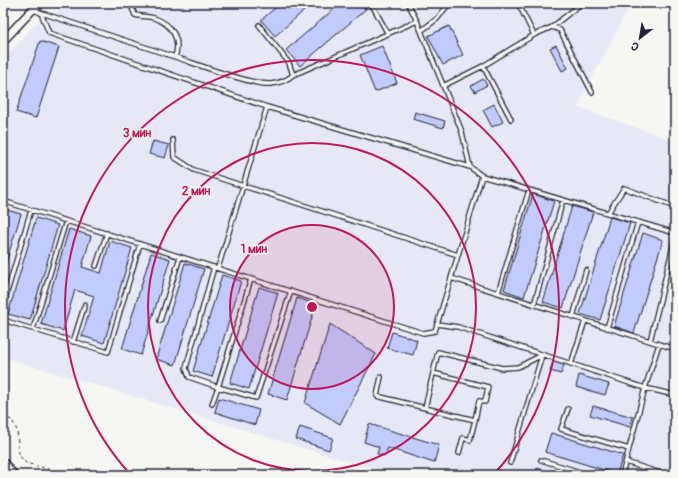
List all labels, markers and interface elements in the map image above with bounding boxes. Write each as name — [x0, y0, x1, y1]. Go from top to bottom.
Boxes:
north arrow — [620, 18, 660, 58]
text: С — [629, 39, 641, 53]
text: 3 мин — [123, 126, 151, 141]
text: 2 мин — [182, 184, 210, 199]
text: 1 мин — [241, 242, 267, 257]
centre of rings — [305, 300, 319, 314]

